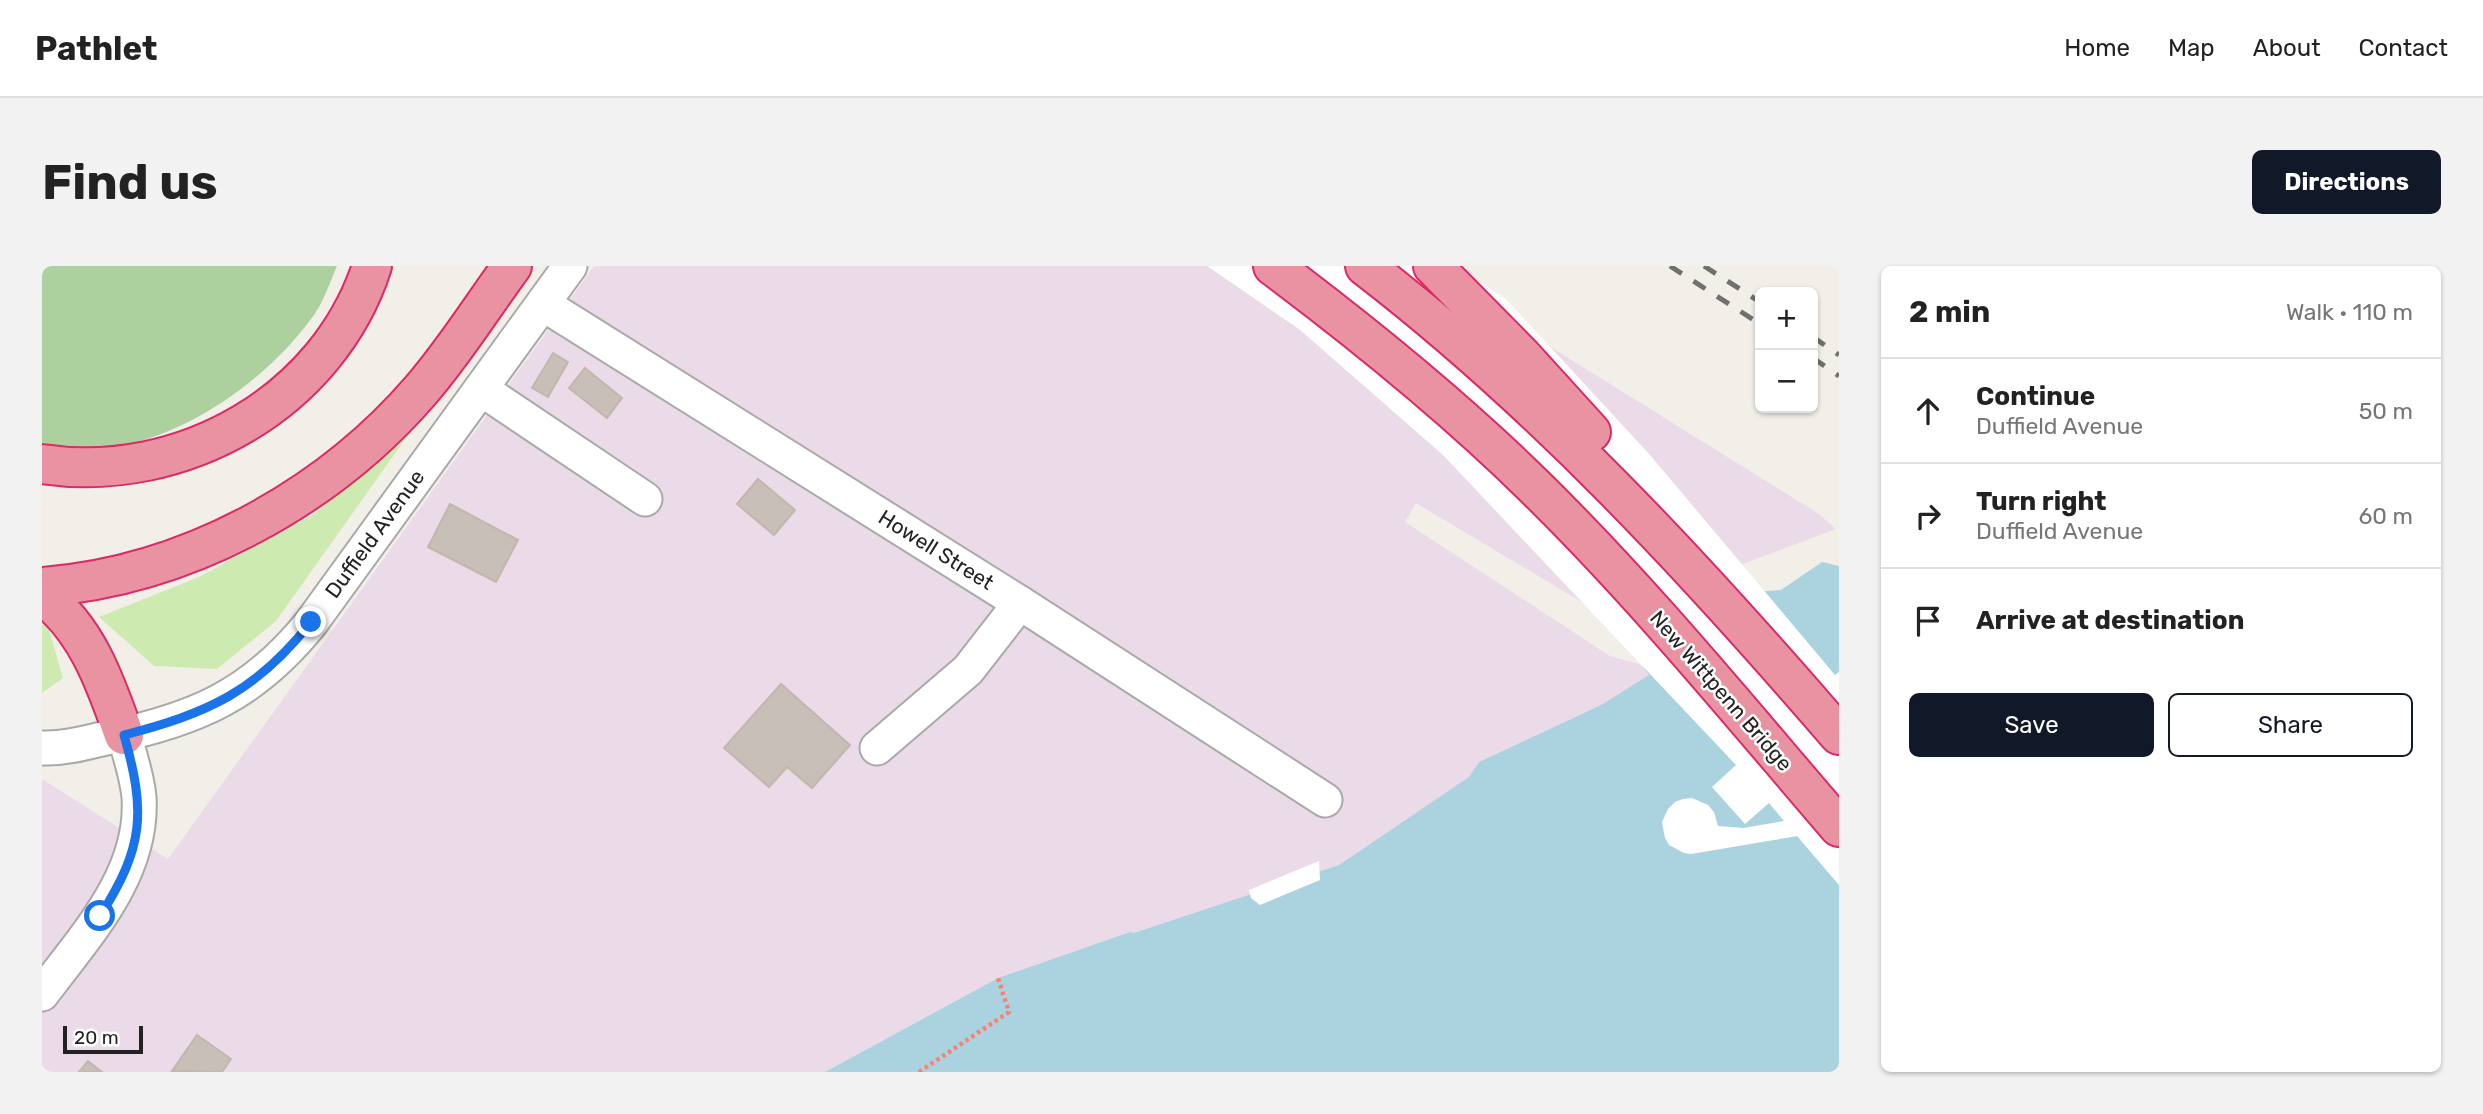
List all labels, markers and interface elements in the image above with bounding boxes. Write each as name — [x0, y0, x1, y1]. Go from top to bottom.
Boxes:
text: Pathlet — [35, 29, 158, 68]
text: Home — [2064, 34, 2130, 62]
text: Map — [2168, 34, 2215, 62]
text: About — [2253, 34, 2321, 62]
text: Contact — [2359, 34, 2448, 62]
button: Directions — [2252, 150, 2441, 214]
text: Find us — [42, 153, 218, 211]
map controls — [1755, 287, 1818, 413]
button: + — [1755, 287, 1818, 350]
text: 2 min — [1909, 294, 1990, 330]
text: Walk · 110 m — [2286, 298, 2413, 326]
button: − — [1755, 350, 1818, 413]
text: Continue — [1976, 381, 2095, 412]
icon: ahead — [1909, 392, 1947, 430]
text: 50 m — [2359, 397, 2413, 425]
text: Duffield Avenue — [1976, 412, 2143, 440]
street label: Duffield Avenue — [320, 465, 430, 603]
text: Turn right — [1976, 486, 2106, 517]
icon: right — [1909, 497, 1947, 535]
text: 60 m — [2358, 502, 2413, 530]
street label: Howell Street — [874, 504, 998, 595]
text: Duffield Avenue — [1976, 517, 2143, 545]
icon: arrive — [1909, 602, 1947, 640]
street label: New Wittpenn Bridge — [1645, 605, 1798, 776]
text: Arrive at destination — [1976, 605, 2244, 636]
route end — [295, 606, 326, 637]
button: Save — [1909, 693, 2154, 757]
button: Share — [2168, 693, 2413, 757]
route start — [84, 900, 115, 931]
scale bar — [63, 1023, 144, 1055]
text: 20 m — [74, 1026, 119, 1049]

